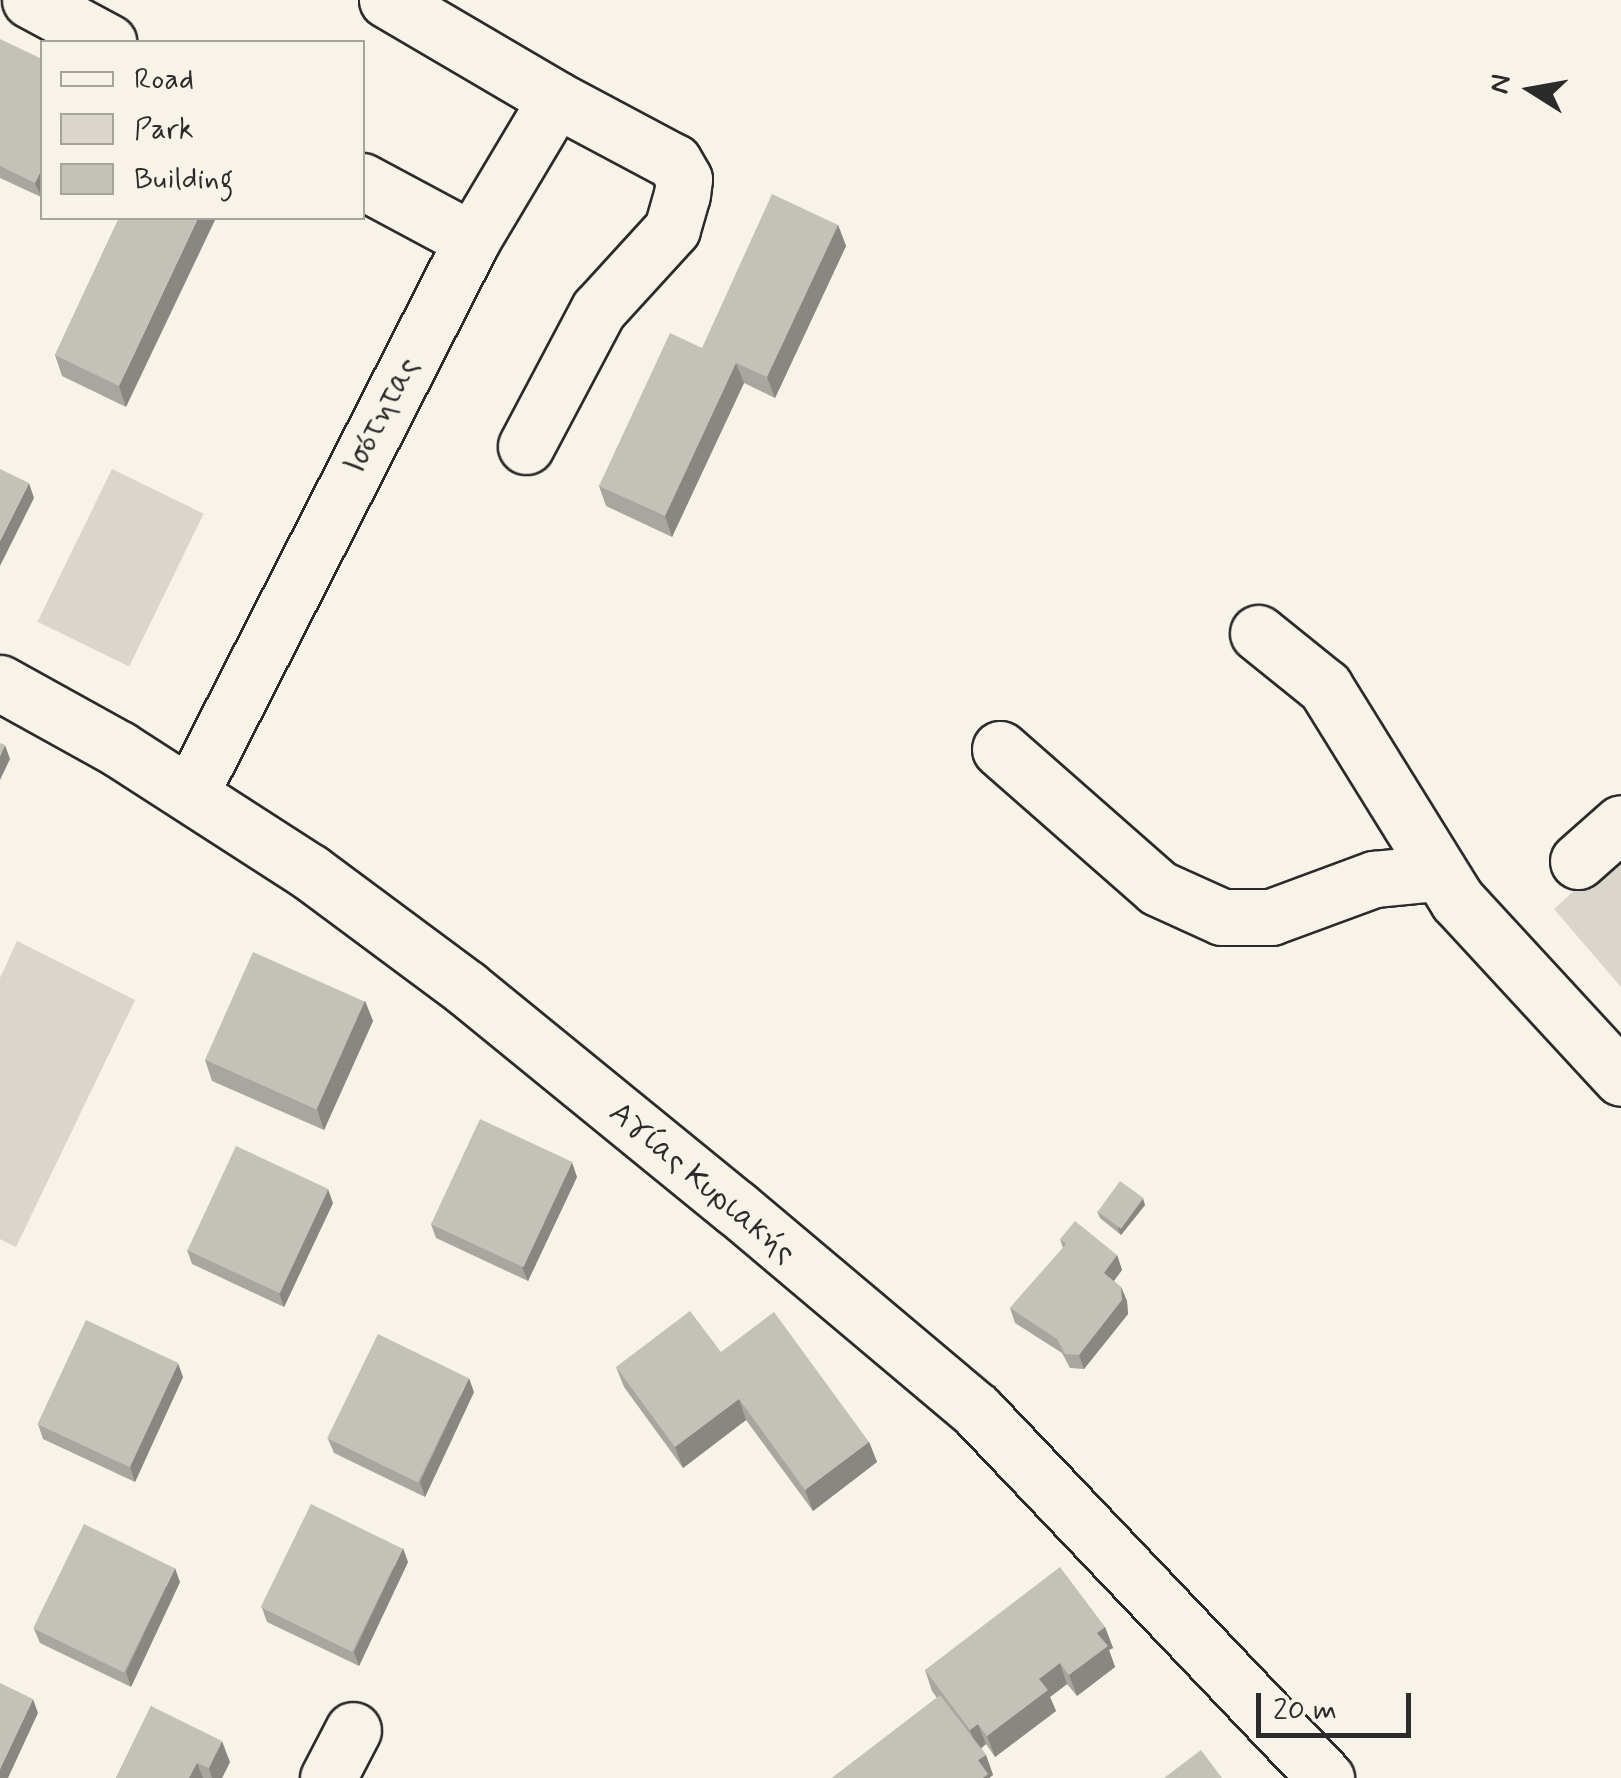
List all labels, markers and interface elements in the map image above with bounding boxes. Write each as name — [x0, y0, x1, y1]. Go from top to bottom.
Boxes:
legend — [40, 40, 365, 220]
north arrow — [1481, 40, 1581, 140]
text: Road — [134, 60, 194, 99]
text: N — [1481, 71, 1521, 97]
text: Park — [134, 110, 194, 149]
text: Building — [134, 160, 233, 199]
street label: Ισότητας — [336, 351, 428, 481]
street label: Αγίας Κυριακής — [601, 1094, 803, 1272]
scale bar — [1261, 1673, 1416, 1735]
text: 20 m — [1273, 1691, 1337, 1730]

